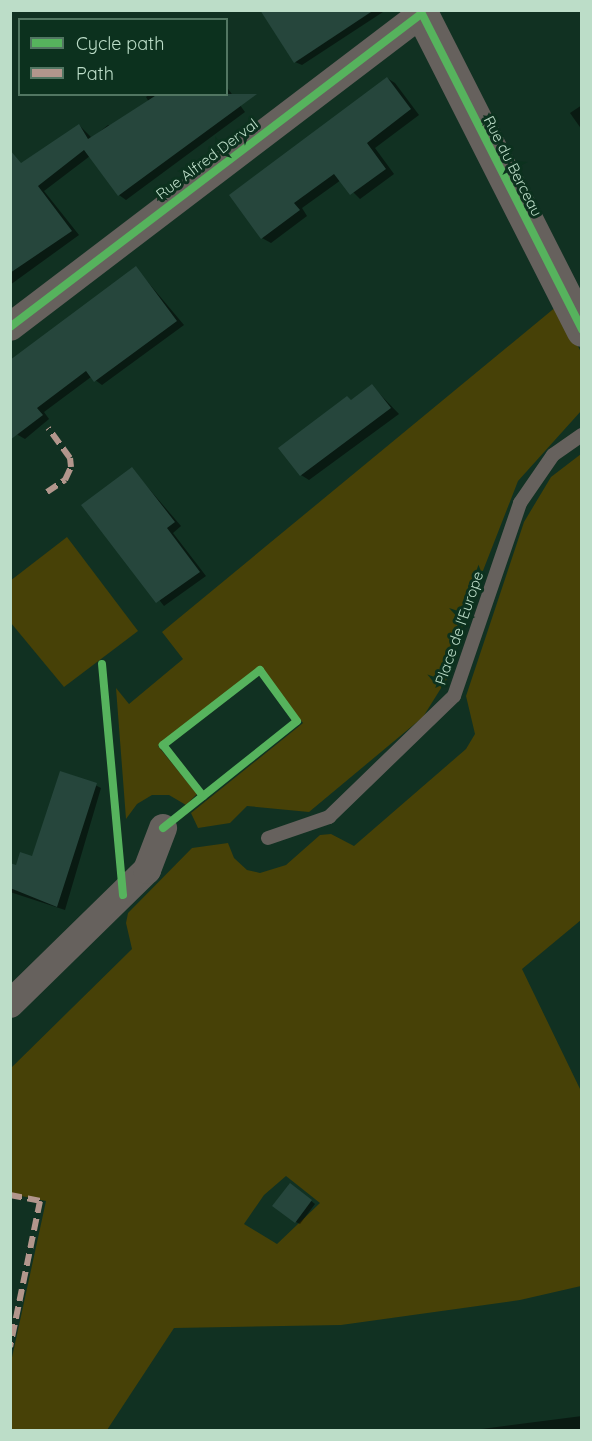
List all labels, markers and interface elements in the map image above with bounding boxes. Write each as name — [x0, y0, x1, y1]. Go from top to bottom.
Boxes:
legend — [18, 18, 228, 96]
text: Cycle path — [76, 32, 164, 55]
text: Path — [76, 62, 114, 85]
street label: Rue du Berceau — [480, 113, 546, 219]
street label: Rue Alfred Derval — [152, 115, 262, 203]
street label: Place de l'Europe — [431, 569, 487, 687]

